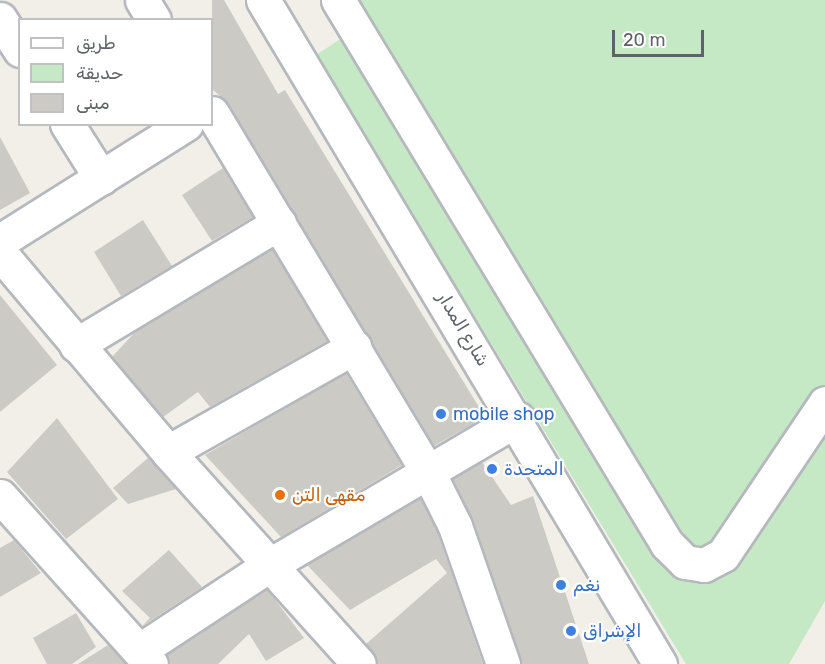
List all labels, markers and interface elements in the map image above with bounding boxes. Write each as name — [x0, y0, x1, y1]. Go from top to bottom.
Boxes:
legend — [18, 18, 213, 126]
scale bar — [615, 18, 706, 56]
text: 20 m — [623, 29, 665, 51]
text: طريق — [76, 32, 116, 54]
text: حديقة — [76, 62, 123, 84]
text: مبنى — [76, 92, 110, 114]
street label: شارع المدار — [432, 288, 494, 370]
place label: mobile shop — [453, 403, 554, 425]
marker: mobile shop — [434, 407, 448, 421]
place label: المتحدة — [504, 458, 564, 480]
marker: المتحدة — [485, 462, 499, 476]
place label: مقهى التن — [292, 484, 365, 506]
marker: مقهى التن — [273, 488, 287, 502]
place label: نغم — [573, 574, 600, 596]
marker: نغم — [554, 578, 568, 592]
place label: الإشراق — [583, 620, 641, 642]
marker: الإشراق — [564, 624, 578, 638]

